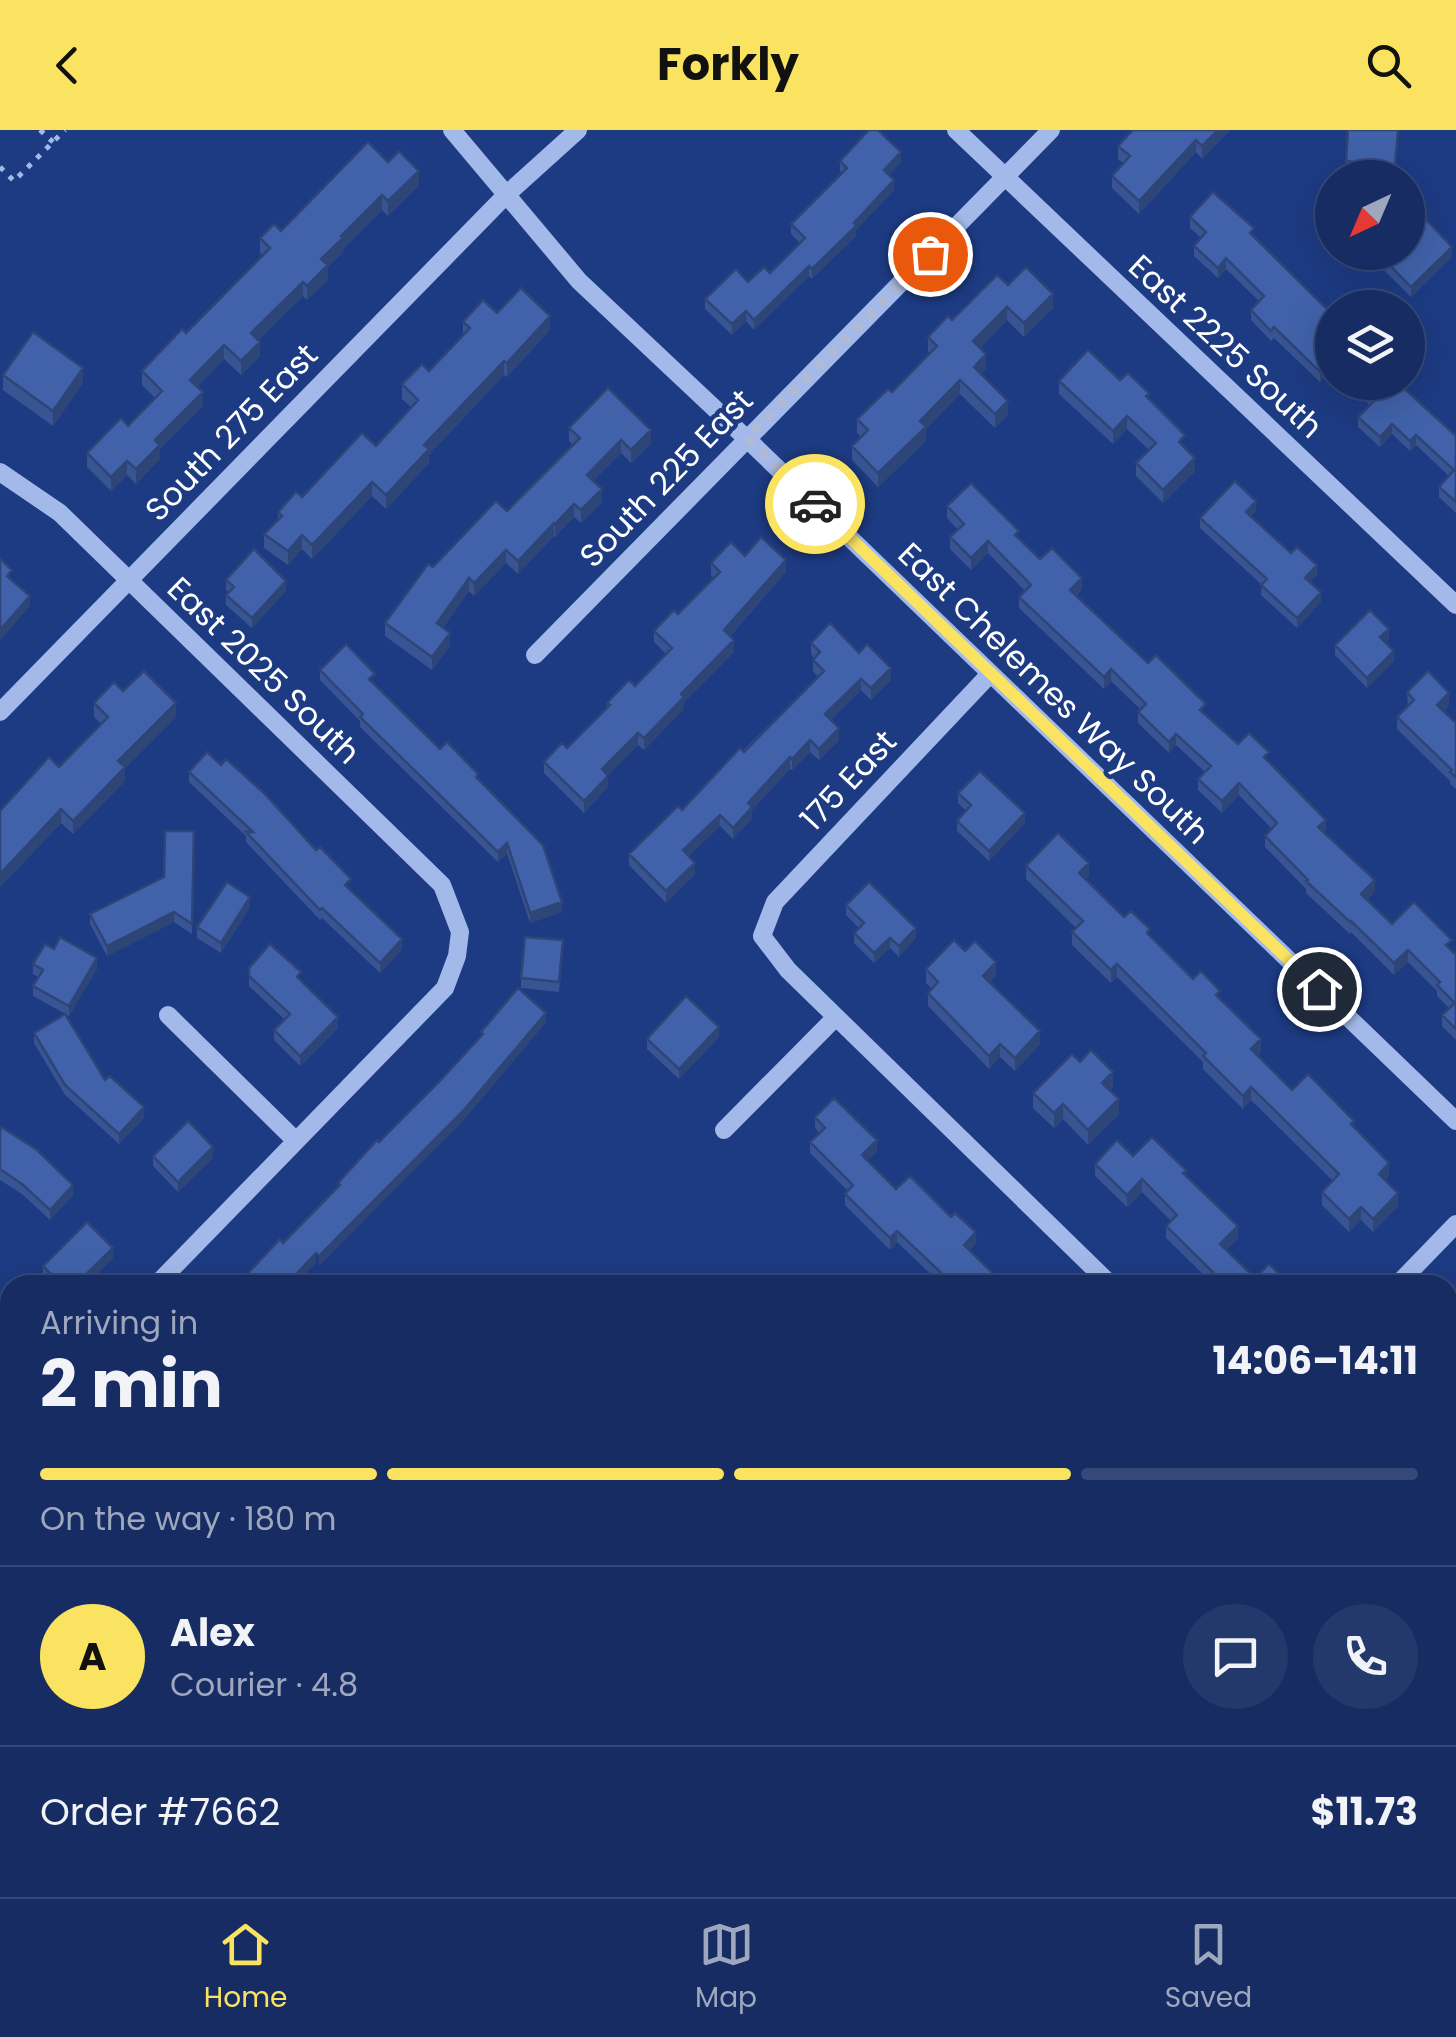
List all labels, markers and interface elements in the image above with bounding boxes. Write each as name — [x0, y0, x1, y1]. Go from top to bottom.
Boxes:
text: Forkly — [657, 33, 799, 96]
icon: back — [40, 38, 95, 93]
icon: search — [1361, 38, 1416, 93]
north arrow — [1315, 160, 1425, 270]
map controls — [1315, 160, 1425, 400]
pin — [888, 212, 973, 297]
icon: bag — [903, 227, 958, 282]
street label: East 2225 South — [1119, 244, 1333, 448]
button: layers — [1315, 290, 1425, 400]
street label: South 275 East — [134, 333, 328, 531]
street label: South 225 East — [569, 379, 763, 577]
courier — [765, 454, 865, 554]
icon: car — [788, 477, 843, 532]
street label: East Chelemes Way South — [888, 532, 1220, 854]
street label: East 2025 South — [158, 566, 370, 774]
street label: 175 East — [790, 720, 906, 840]
pin — [1277, 947, 1362, 1032]
icon: home — [1292, 962, 1347, 1017]
text: Arriving in — [40, 1300, 198, 1345]
text: 14:06–14:11 — [1212, 1334, 1418, 1387]
text: 2 min — [40, 1339, 223, 1430]
text: On the way · 180 m — [40, 1496, 336, 1541]
button: chat — [1183, 1604, 1288, 1709]
button: phone — [1313, 1604, 1418, 1709]
text: Alex — [170, 1606, 255, 1659]
text: A — [78, 1630, 107, 1683]
text: Courier · 4.8 — [170, 1662, 358, 1707]
text: Order #7662 — [40, 1785, 280, 1838]
text: $11.73 — [1310, 1785, 1418, 1838]
tab: Home — [204, 1917, 287, 2019]
tab: Map — [695, 1917, 757, 2019]
tab: Saved — [1165, 1917, 1252, 2019]

